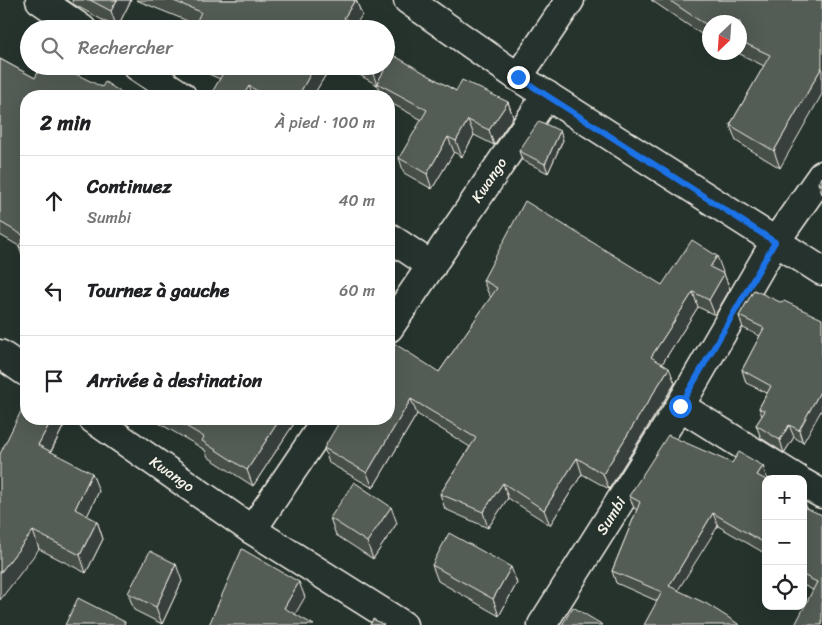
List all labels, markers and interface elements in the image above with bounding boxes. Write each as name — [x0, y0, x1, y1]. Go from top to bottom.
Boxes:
north arrow — [702, 15, 747, 60]
search box — [20, 20, 395, 75]
text: Rechercher — [78, 31, 173, 64]
icon: search — [38, 34, 66, 62]
route end — [507, 66, 530, 89]
text: 2 min — [40, 104, 91, 142]
text: À pied · 100 m — [275, 108, 375, 137]
street label: Kwango — [464, 152, 514, 208]
text: Continuez — [87, 170, 172, 203]
text: 40 m — [338, 186, 375, 215]
icon: ahead — [40, 187, 68, 215]
text: Sumbi — [87, 203, 131, 232]
text: Tournez à gauche — [87, 274, 229, 307]
text: 60 m — [339, 276, 375, 305]
icon: left — [40, 277, 68, 305]
text: Arrivée à destination — [87, 364, 262, 397]
icon: arrive — [40, 367, 68, 395]
route start — [669, 395, 692, 418]
street label: Kwango — [144, 449, 200, 499]
map controls — [762, 475, 807, 610]
button: + — [762, 475, 807, 520]
street label: Sumbi — [589, 491, 633, 540]
button: − — [762, 520, 807, 565]
button: locate — [762, 565, 807, 610]

